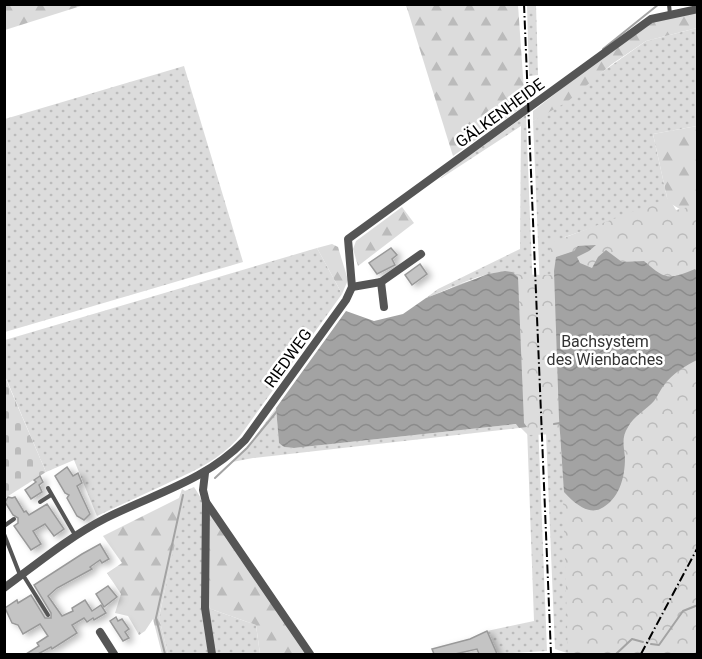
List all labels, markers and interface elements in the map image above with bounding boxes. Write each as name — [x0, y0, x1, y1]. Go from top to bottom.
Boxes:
street label: GÄLKENHEIDE — [452, 74, 548, 152]
street label: RIEDWEG — [260, 325, 316, 391]
park label: Bachsystem des Wienbaches — [547, 332, 663, 369]

